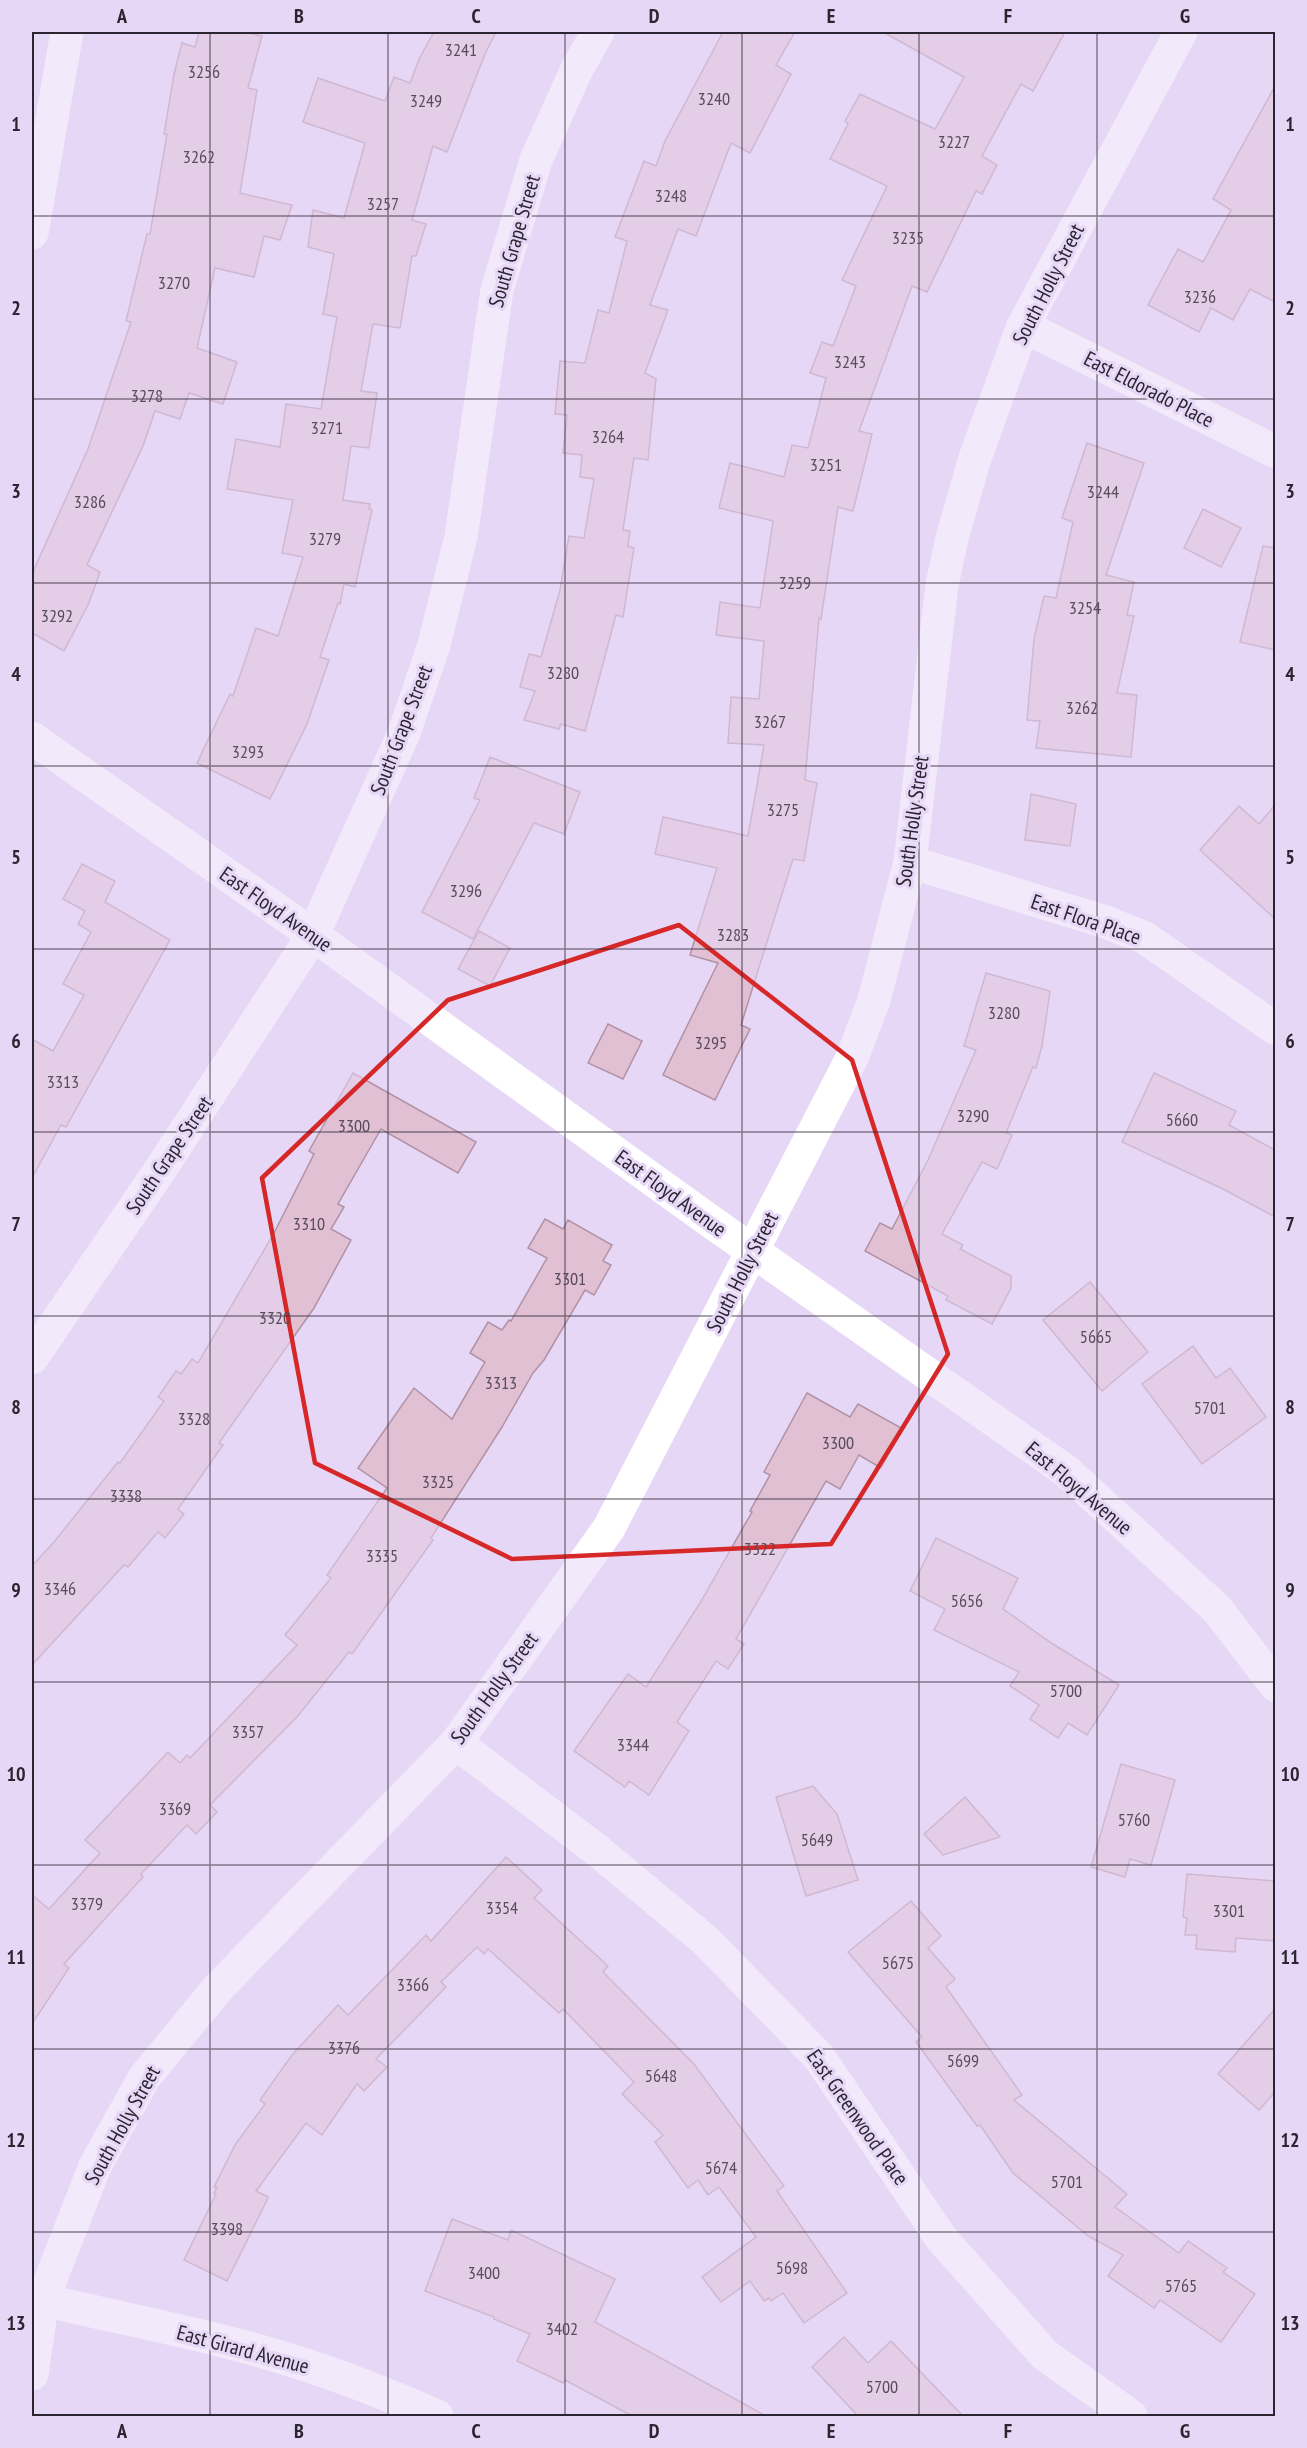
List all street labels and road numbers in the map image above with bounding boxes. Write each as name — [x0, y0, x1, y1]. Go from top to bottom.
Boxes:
street label: South Grape Street — [482, 171, 546, 310]
street label: South Holly Street — [1006, 219, 1090, 349]
street label: East Eldorado Place — [1080, 345, 1218, 433]
street label: South Grape Street — [364, 661, 438, 799]
street label: South Holly Street — [889, 754, 935, 888]
street label: East Floyd Avenue — [215, 860, 337, 958]
street label: East Flora Place — [1027, 888, 1145, 950]
street label: South Grape Street — [120, 1091, 219, 1219]
street label: East Floyd Avenue — [610, 1144, 732, 1242]
street label: South Holly Street — [700, 1207, 784, 1337]
street label: East Floyd Avenue — [1020, 1436, 1138, 1540]
street label: South Holly Street — [444, 1627, 544, 1749]
street label: East Greenwood Place — [801, 2044, 915, 2190]
street label: South Holly Street — [78, 2061, 166, 2189]
street label: East Girard Avenue — [174, 2318, 312, 2380]

